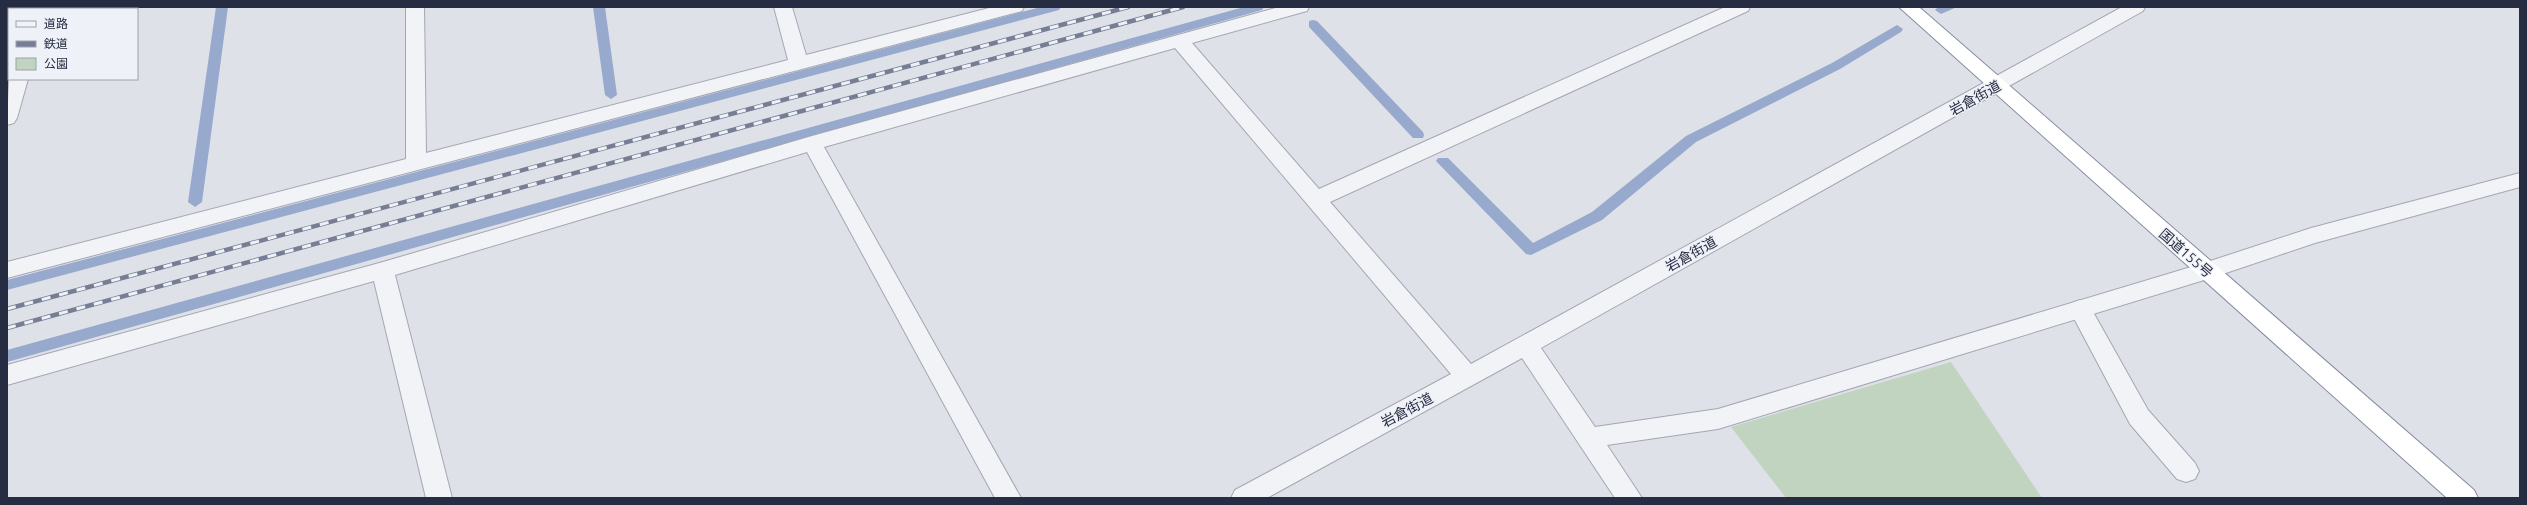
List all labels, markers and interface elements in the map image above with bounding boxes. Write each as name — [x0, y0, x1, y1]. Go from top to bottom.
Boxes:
legend — [8, 8, 138, 80]
text: 道路 — [44, 17, 68, 30]
text: 鉄道 — [44, 37, 68, 50]
text: 公園 — [44, 57, 68, 70]
street label: 岩倉街道 — [1947, 77, 2003, 119]
street label: 国道155号 — [2156, 225, 2216, 281]
street label: 岩倉街道 — [1663, 233, 1719, 275]
street label: 岩倉街道 — [1379, 390, 1435, 430]

